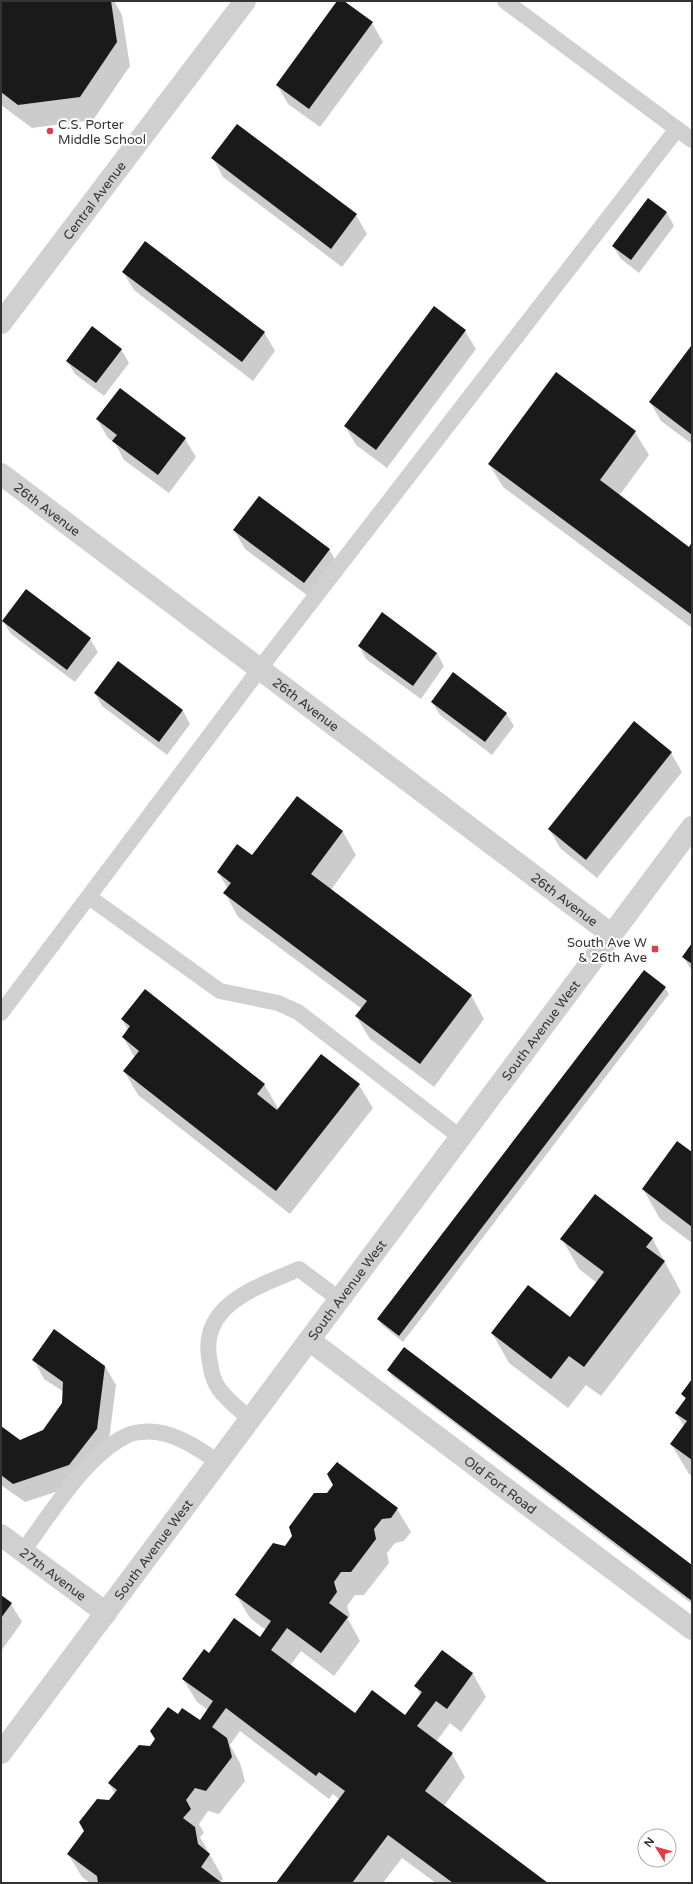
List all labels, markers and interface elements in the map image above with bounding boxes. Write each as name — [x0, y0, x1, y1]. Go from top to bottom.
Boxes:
place label: C.S. Porter Middle School — [58, 117, 146, 148]
marker: C.S. Porter Middle School — [45, 126, 55, 136]
street label: Central Avenue — [60, 158, 130, 243]
street label: 26th Avenue — [10, 479, 83, 540]
street label: 26th Avenue — [269, 675, 342, 735]
street label: 26th Avenue — [528, 870, 601, 930]
place label: South Ave W & 26th Ave — [567, 935, 647, 966]
marker: South Ave W & 26th Ave — [650, 944, 660, 954]
street label: South Avenue West — [499, 977, 584, 1084]
street label: South Avenue West — [305, 1237, 390, 1344]
street label: Old Fort Road — [461, 1453, 539, 1518]
street label: South Avenue West — [111, 1497, 196, 1603]
street label: 27th Avenue — [16, 1545, 89, 1605]
north arrow — [637, 1828, 677, 1868]
text: N — [642, 1835, 657, 1850]

